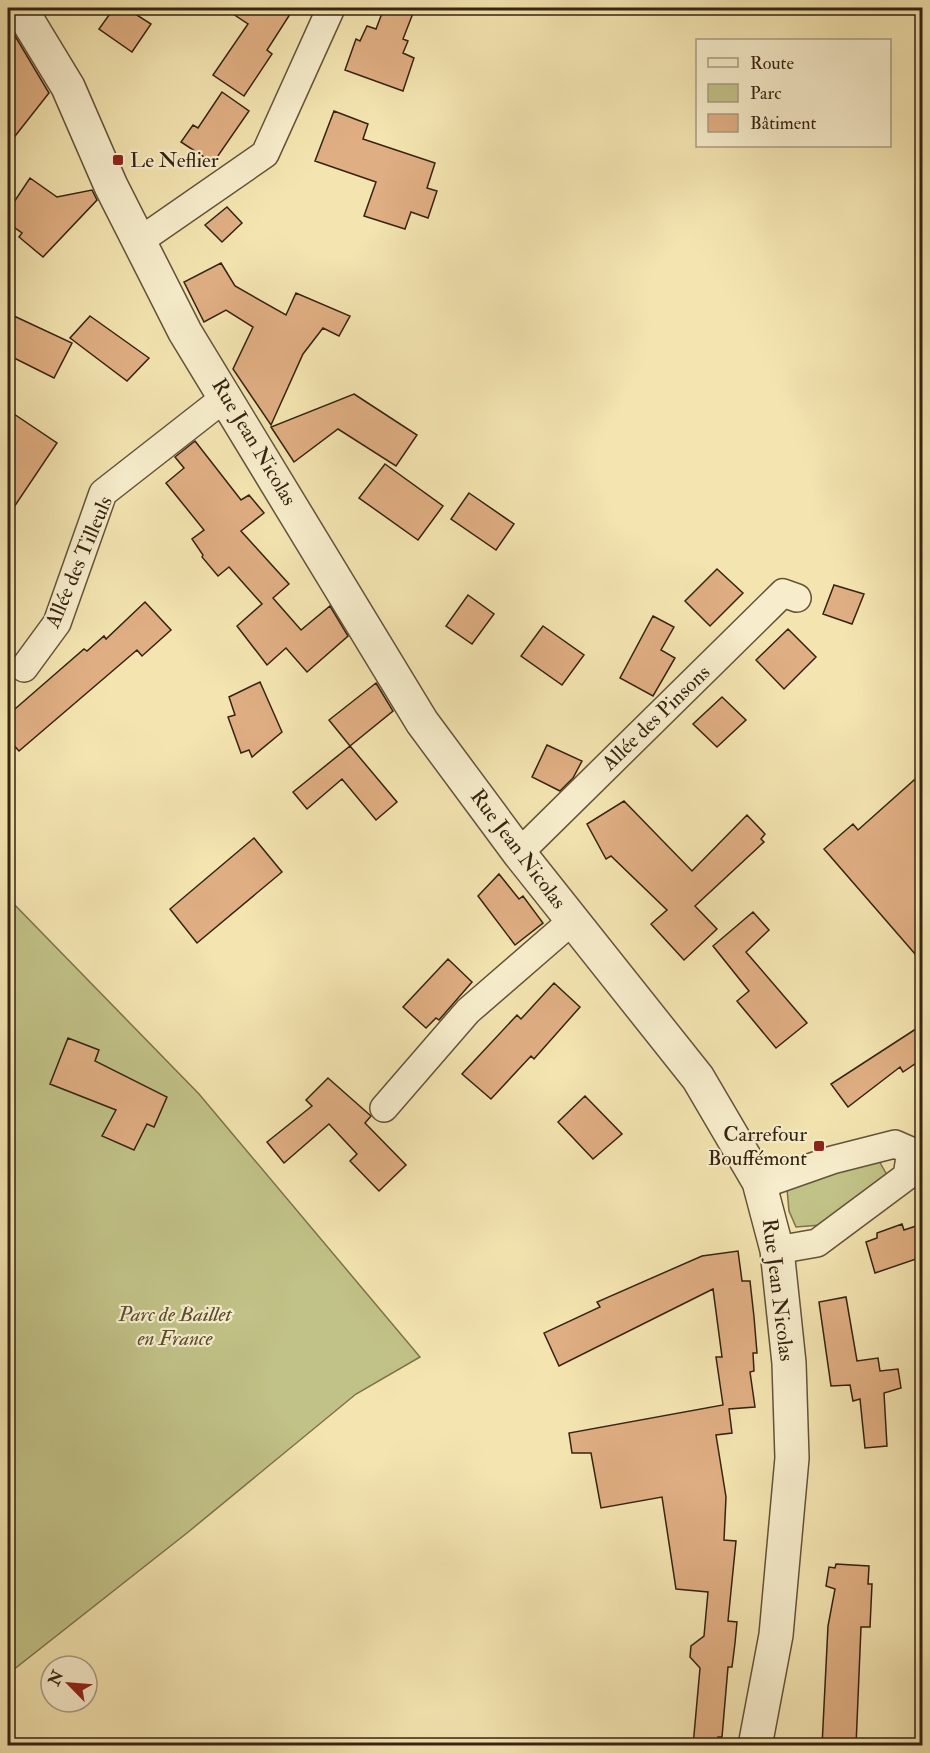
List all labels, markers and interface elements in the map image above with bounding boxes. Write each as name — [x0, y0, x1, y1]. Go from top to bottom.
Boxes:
legend — [696, 39, 891, 147]
text: Route — [750, 52, 794, 75]
text: Parc — [750, 82, 781, 105]
text: Bâtiment — [750, 112, 816, 135]
place label: Le Neflier — [130, 147, 219, 174]
marker: Le Neflier — [111, 153, 125, 167]
street label: Rue Jean Nicolas — [205, 374, 303, 510]
street label: Allée des Tilleuls — [39, 492, 119, 633]
street label: Allée des Pinsons — [595, 659, 716, 777]
street label: Rue Jean Nicolas — [464, 784, 572, 914]
place label: Carrefour Bouffémont — [708, 1121, 807, 1172]
marker: Carrefour Bouffémont — [812, 1139, 826, 1153]
street label: Rue Jean Nicolas — [756, 1217, 800, 1363]
park label: Parc de Baillet en France — [117, 1301, 233, 1352]
north arrow — [39, 1654, 99, 1714]
text: N — [44, 1667, 69, 1690]

